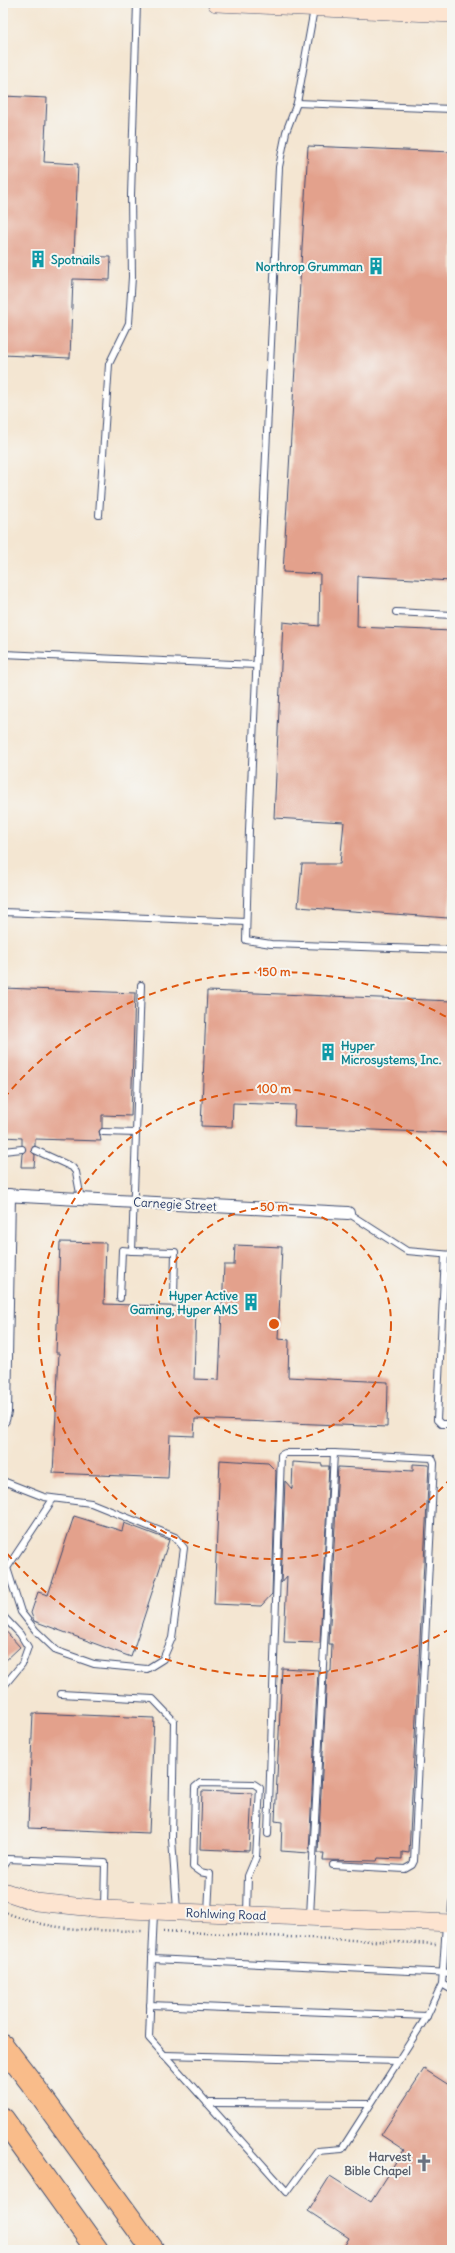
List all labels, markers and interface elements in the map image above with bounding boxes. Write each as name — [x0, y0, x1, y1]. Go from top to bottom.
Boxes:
building icon: Spotnails — [28, 249, 48, 269]
place label: Spotnails — [51, 252, 100, 268]
building icon: Northrop Grumman — [366, 256, 386, 276]
place label: Northrop Grumman — [256, 259, 363, 275]
text: 150 m — [258, 964, 291, 979]
place label: Hyper Microsystems, Inc. — [341, 1038, 442, 1068]
building icon: Hyper Microsystems, Inc. — [318, 1042, 338, 1062]
text: 100 m — [257, 1081, 291, 1096]
street label: Carnegie Street — [133, 1194, 217, 1214]
text: 50 m — [260, 1199, 289, 1214]
place label: Hyper Active Gaming, Hyper AMS — [130, 1288, 239, 1318]
building icon: Hyper Active Gaming, Hyper AMS — [241, 1292, 261, 1312]
centre of rings — [267, 1317, 281, 1331]
street label: Rohlwing Road — [185, 1905, 267, 1923]
place label: Harvest Bible Chapel — [344, 2149, 412, 2179]
church icon: Harvest Bible Chapel — [414, 2153, 434, 2173]

